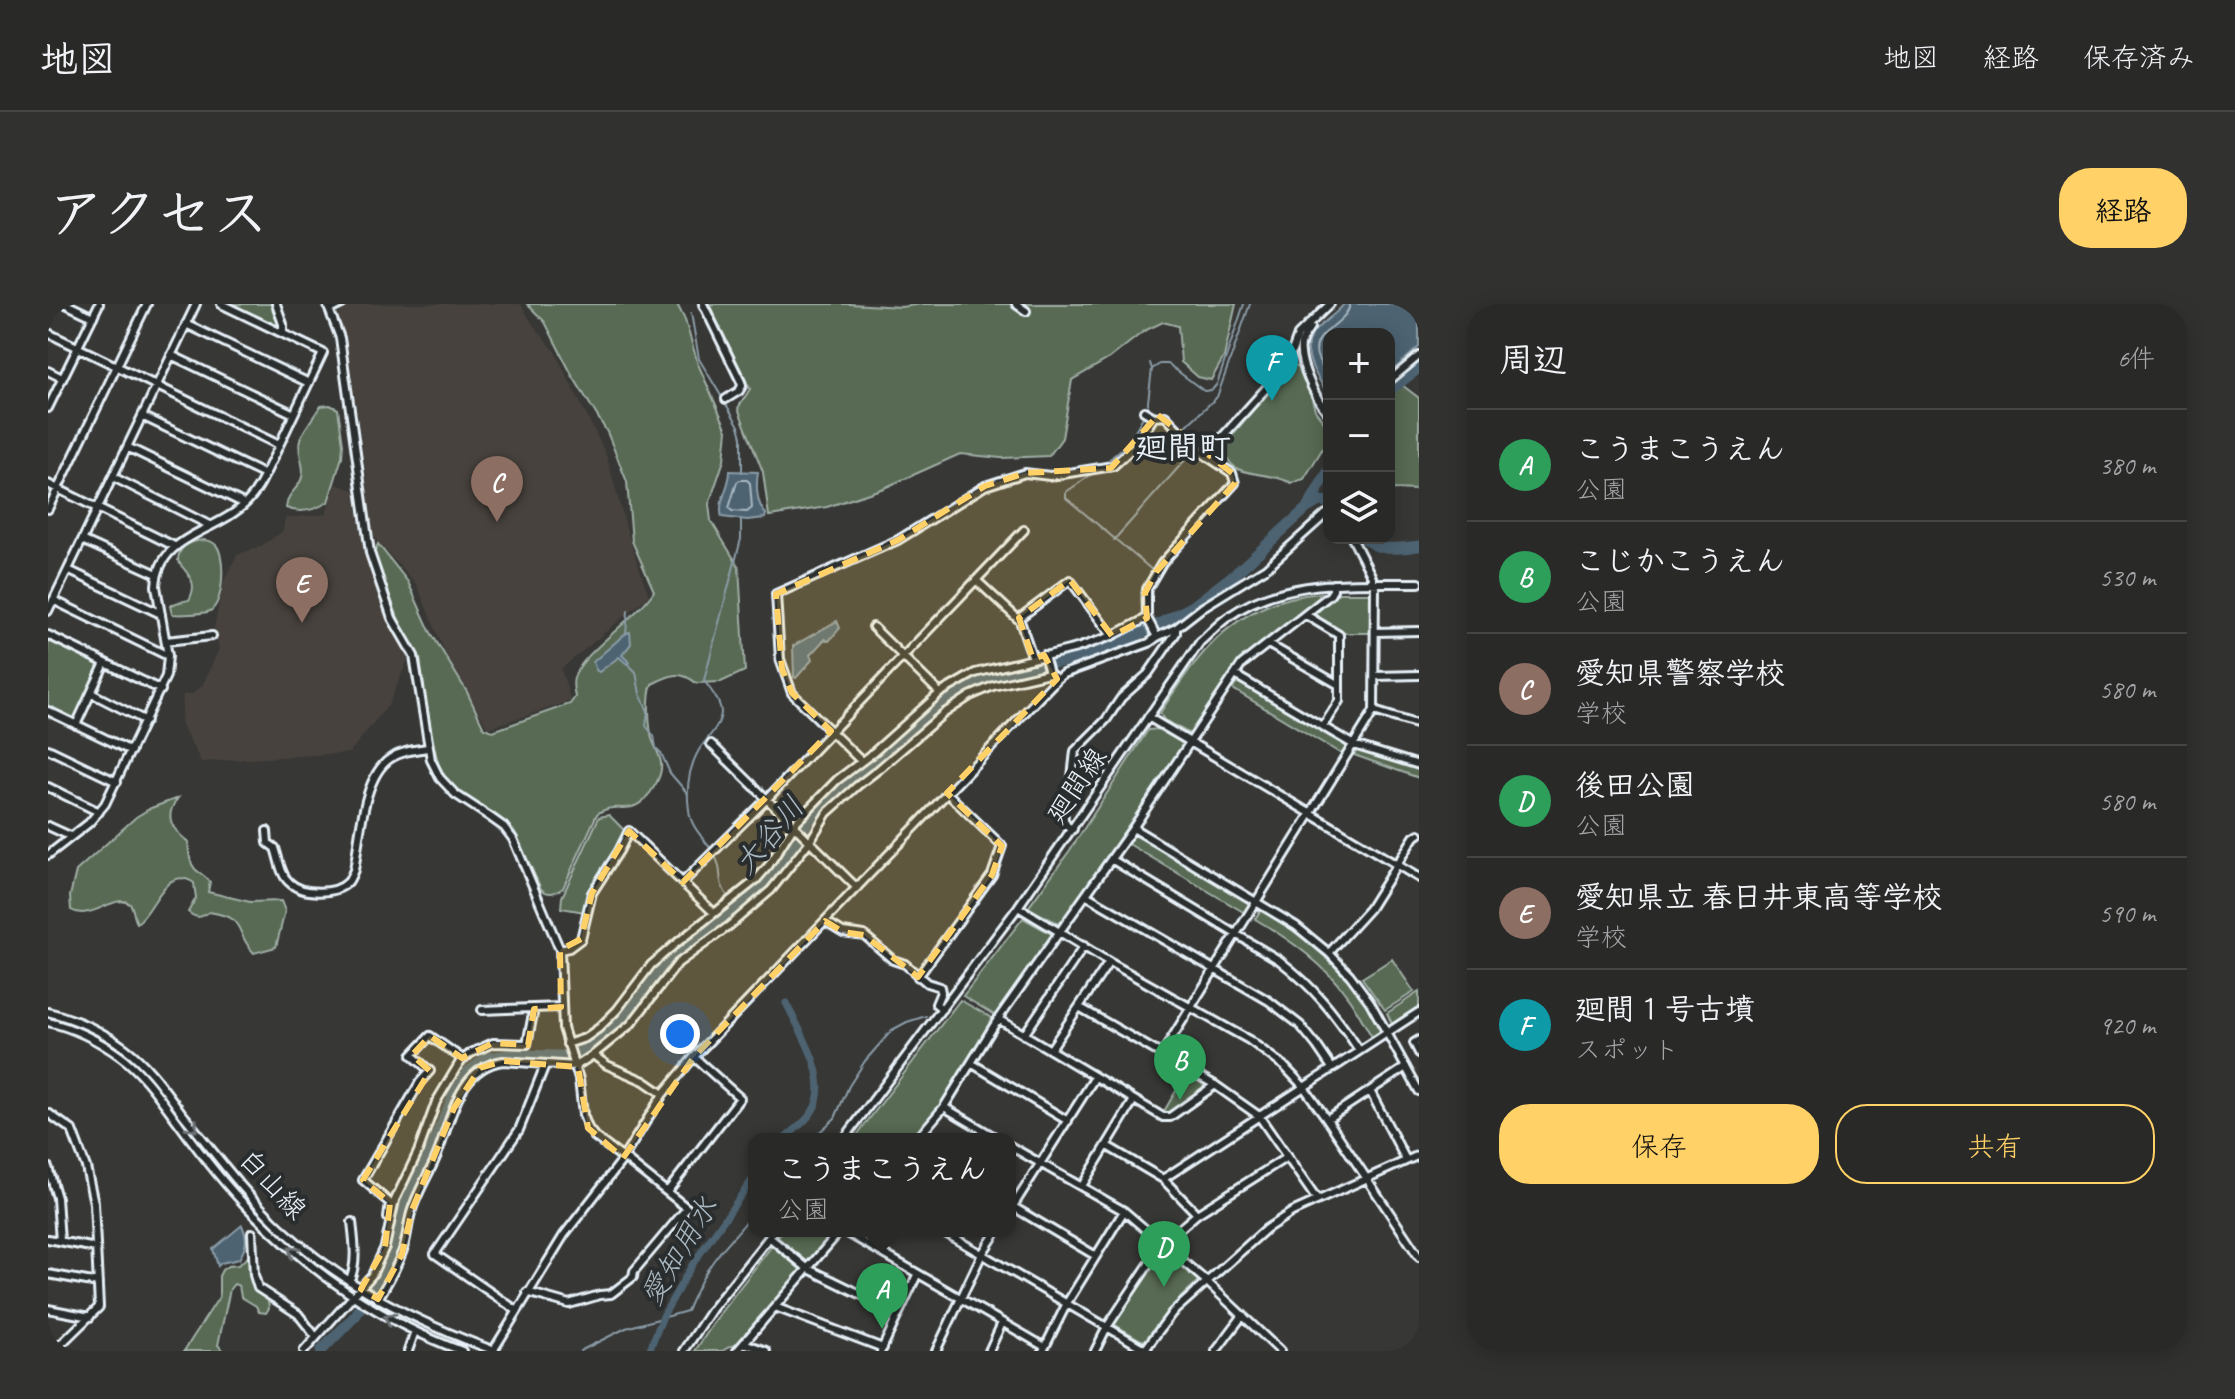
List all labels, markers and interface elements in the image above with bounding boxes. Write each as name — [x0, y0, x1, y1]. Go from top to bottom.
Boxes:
text: 地図 — [40, 36, 116, 83]
text: 地図 — [1883, 40, 1939, 75]
text: 経路 — [1983, 40, 2039, 75]
text: 保存済み — [2083, 40, 2195, 75]
button: 経路 — [2059, 168, 2187, 248]
text: アクセス — [48, 178, 269, 249]
map controls — [1323, 328, 1395, 544]
button: + — [1323, 328, 1395, 400]
pin: F — [1246, 335, 1298, 401]
text: 周辺 — [1499, 338, 1567, 381]
text: 6件 — [2117, 342, 2155, 375]
button: − — [1323, 400, 1395, 472]
district label: 廻間町 — [1135, 427, 1231, 468]
text: こうまこうえん — [1575, 430, 1785, 468]
text: A — [1518, 449, 1532, 482]
text: 380 m — [2099, 449, 2155, 482]
pin: C — [471, 456, 523, 522]
button: layers — [1323, 472, 1395, 544]
text: 公園 — [1575, 473, 1627, 506]
text: こじかこうえん — [1575, 542, 1785, 580]
pin: E — [276, 557, 328, 623]
text: B — [1518, 561, 1532, 594]
text: 530 m — [2099, 561, 2155, 594]
text: 公園 — [1575, 585, 1627, 618]
text: 愛知県警察学校 — [1575, 654, 1785, 692]
text: C — [1519, 673, 1531, 706]
text: 580 m — [2099, 673, 2155, 706]
text: 学校 — [1575, 697, 1627, 730]
street label: 廻間線 — [1038, 740, 1114, 830]
text: 後田公園 — [1575, 766, 1695, 804]
text: D — [1517, 785, 1533, 818]
text: 580 m — [2099, 785, 2155, 818]
water label: 大谷川 — [726, 788, 812, 882]
text: 公園 — [1575, 809, 1627, 842]
text: 愛知県立 春日井東高等学校 — [1575, 878, 1942, 916]
text: E — [1518, 897, 1532, 930]
text: 590 m — [2099, 897, 2155, 930]
text: 学校 — [1575, 921, 1627, 954]
text: 廻間１号古墳 — [1575, 990, 1755, 1028]
text: F — [1519, 1009, 1531, 1042]
text: 920 m — [2099, 1009, 2155, 1042]
your location — [660, 1014, 700, 1054]
text: スポット — [1575, 1033, 1679, 1066]
pin: B — [1154, 1034, 1206, 1100]
button: 保存 — [1499, 1104, 1819, 1184]
button: 共有 — [1835, 1104, 2155, 1184]
one-way arrow — [184, 1118, 198, 1133]
popup — [748, 1133, 1016, 1237]
street label: 白山線 — [232, 1141, 314, 1227]
text: こうまこうえん — [777, 1150, 987, 1188]
water label: 愛知用水 — [632, 1190, 726, 1312]
text: 公園 — [777, 1193, 829, 1226]
pin: D — [1138, 1221, 1190, 1287]
one-way arrow — [288, 1246, 303, 1261]
pin: A — [856, 1263, 908, 1329]
one-way arrow — [383, 1312, 397, 1327]

